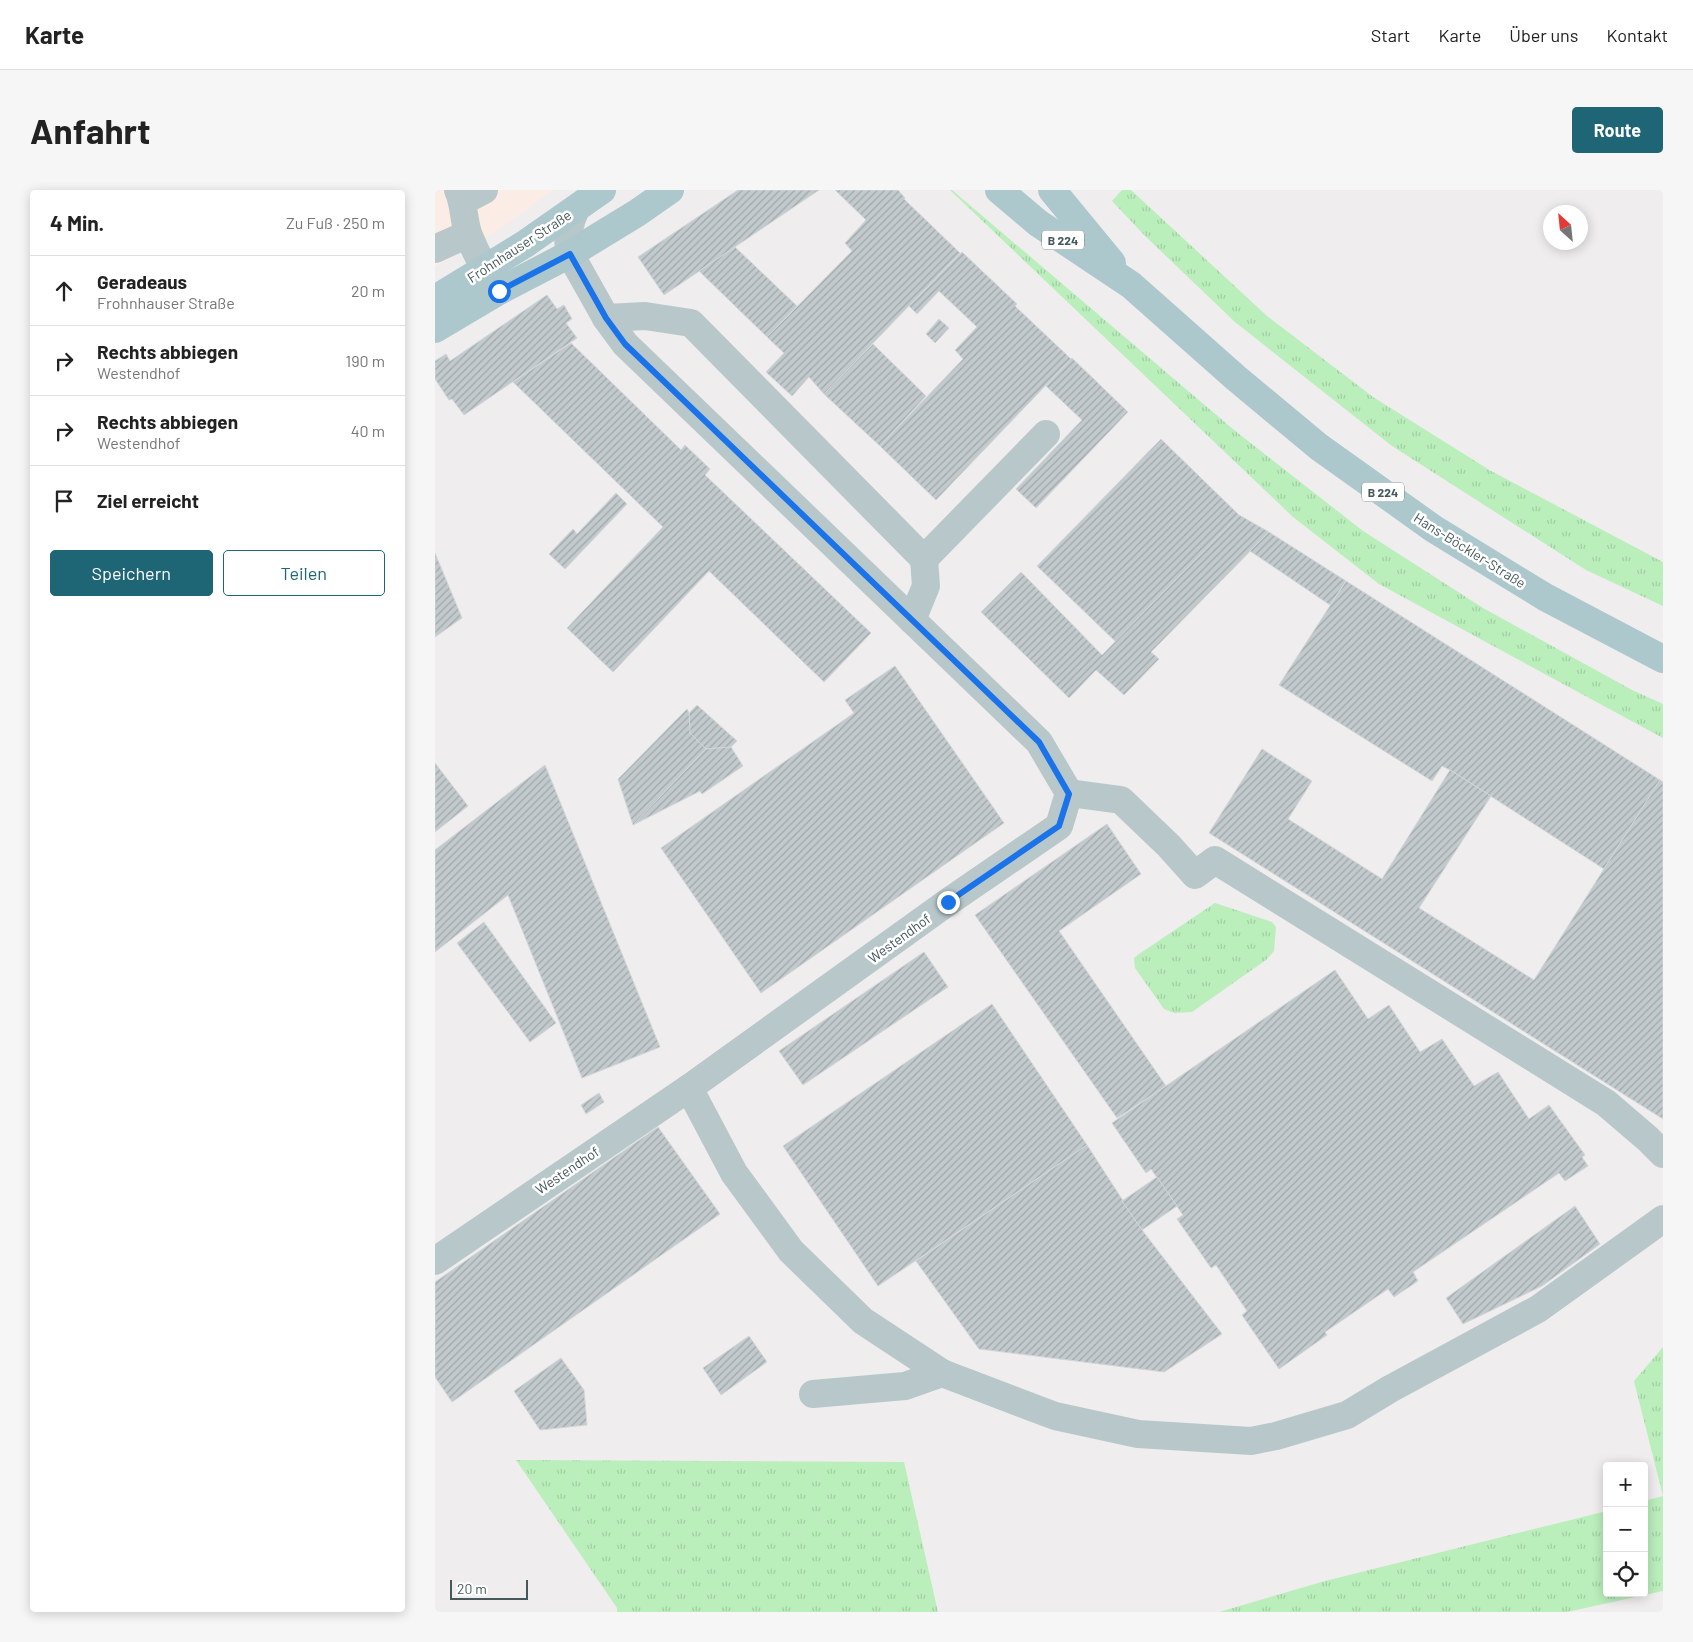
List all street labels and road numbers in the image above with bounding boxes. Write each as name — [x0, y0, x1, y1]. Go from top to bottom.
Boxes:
street label: Frohnhauser Straße — [464, 206, 574, 286]
road number: B 224 — [1042, 230, 1084, 250]
road number: B 224 — [1362, 482, 1404, 502]
street label: Hans-Böckler-Straße — [1411, 509, 1529, 591]
street label: Westendhof — [864, 910, 934, 966]
street label: Westendhof — [532, 1143, 602, 1197]

